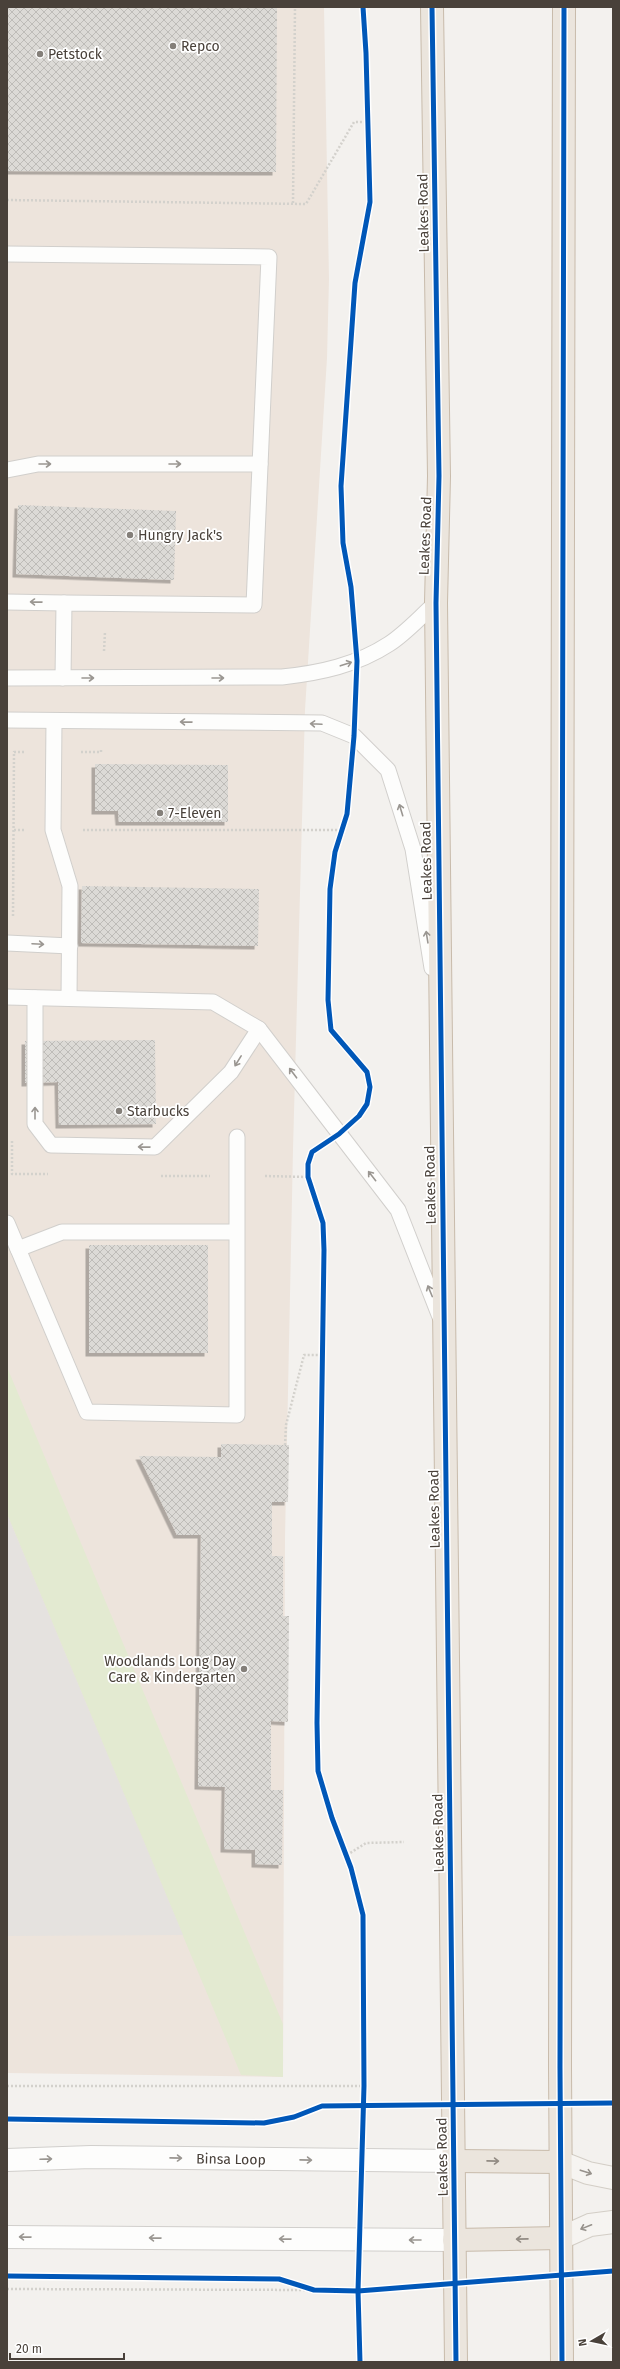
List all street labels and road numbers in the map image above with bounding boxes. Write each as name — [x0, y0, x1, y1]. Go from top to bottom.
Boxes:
street label: Leakes Road — [414, 173, 433, 253]
street label: Leakes Road — [416, 496, 435, 576]
street label: Leakes Road — [417, 821, 436, 901]
street label: Leakes Road — [421, 1145, 440, 1225]
street label: Leakes Road — [425, 1469, 444, 1549]
street label: Leakes Road — [429, 1793, 448, 1873]
street label: Leakes Road — [433, 2117, 452, 2197]
street label: Binsa Loop — [196, 2150, 266, 2169]

